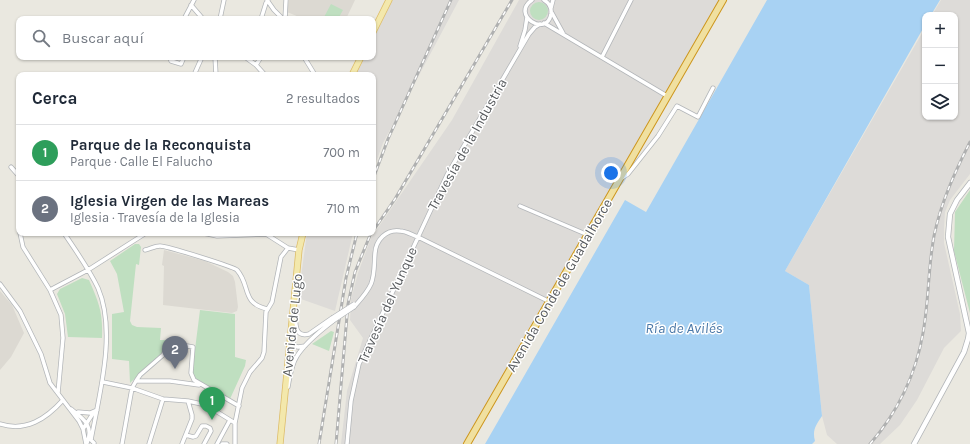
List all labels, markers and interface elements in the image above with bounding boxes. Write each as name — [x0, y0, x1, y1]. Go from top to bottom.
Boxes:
map controls — [922, 12, 958, 120]
button: + — [922, 12, 958, 48]
search box — [16, 16, 376, 60]
icon: search — [30, 27, 52, 49]
text: Buscar aquí — [62, 29, 144, 47]
button: − — [922, 48, 958, 84]
street label: Travesía de la Industria — [424, 75, 511, 213]
button: layers — [922, 84, 958, 120]
text: Cerca — [32, 88, 77, 108]
text: 2 resultados — [286, 91, 360, 106]
text: Parque de la Reconquista — [70, 136, 251, 154]
text: 1 — [43, 145, 47, 160]
text: 700 m — [323, 145, 360, 160]
text: Parque · Calle El Falucho — [70, 154, 213, 169]
your location — [601, 163, 621, 183]
text: Iglesia Virgen de las Mareas — [70, 192, 269, 210]
street label: Avenida Conde de Guadalhorce — [503, 196, 616, 375]
text: 2 — [41, 201, 49, 216]
text: 710 m — [327, 201, 360, 216]
text: Iglesia · Travesía de la Iglesia — [70, 210, 240, 225]
street label: Travesía del Yunque — [354, 244, 421, 366]
street label: Avenida de Lugo — [279, 273, 306, 377]
water label: Ría de Avilés — [645, 319, 723, 337]
pin: 2 — [162, 336, 188, 369]
pin: 1 — [199, 387, 225, 420]

